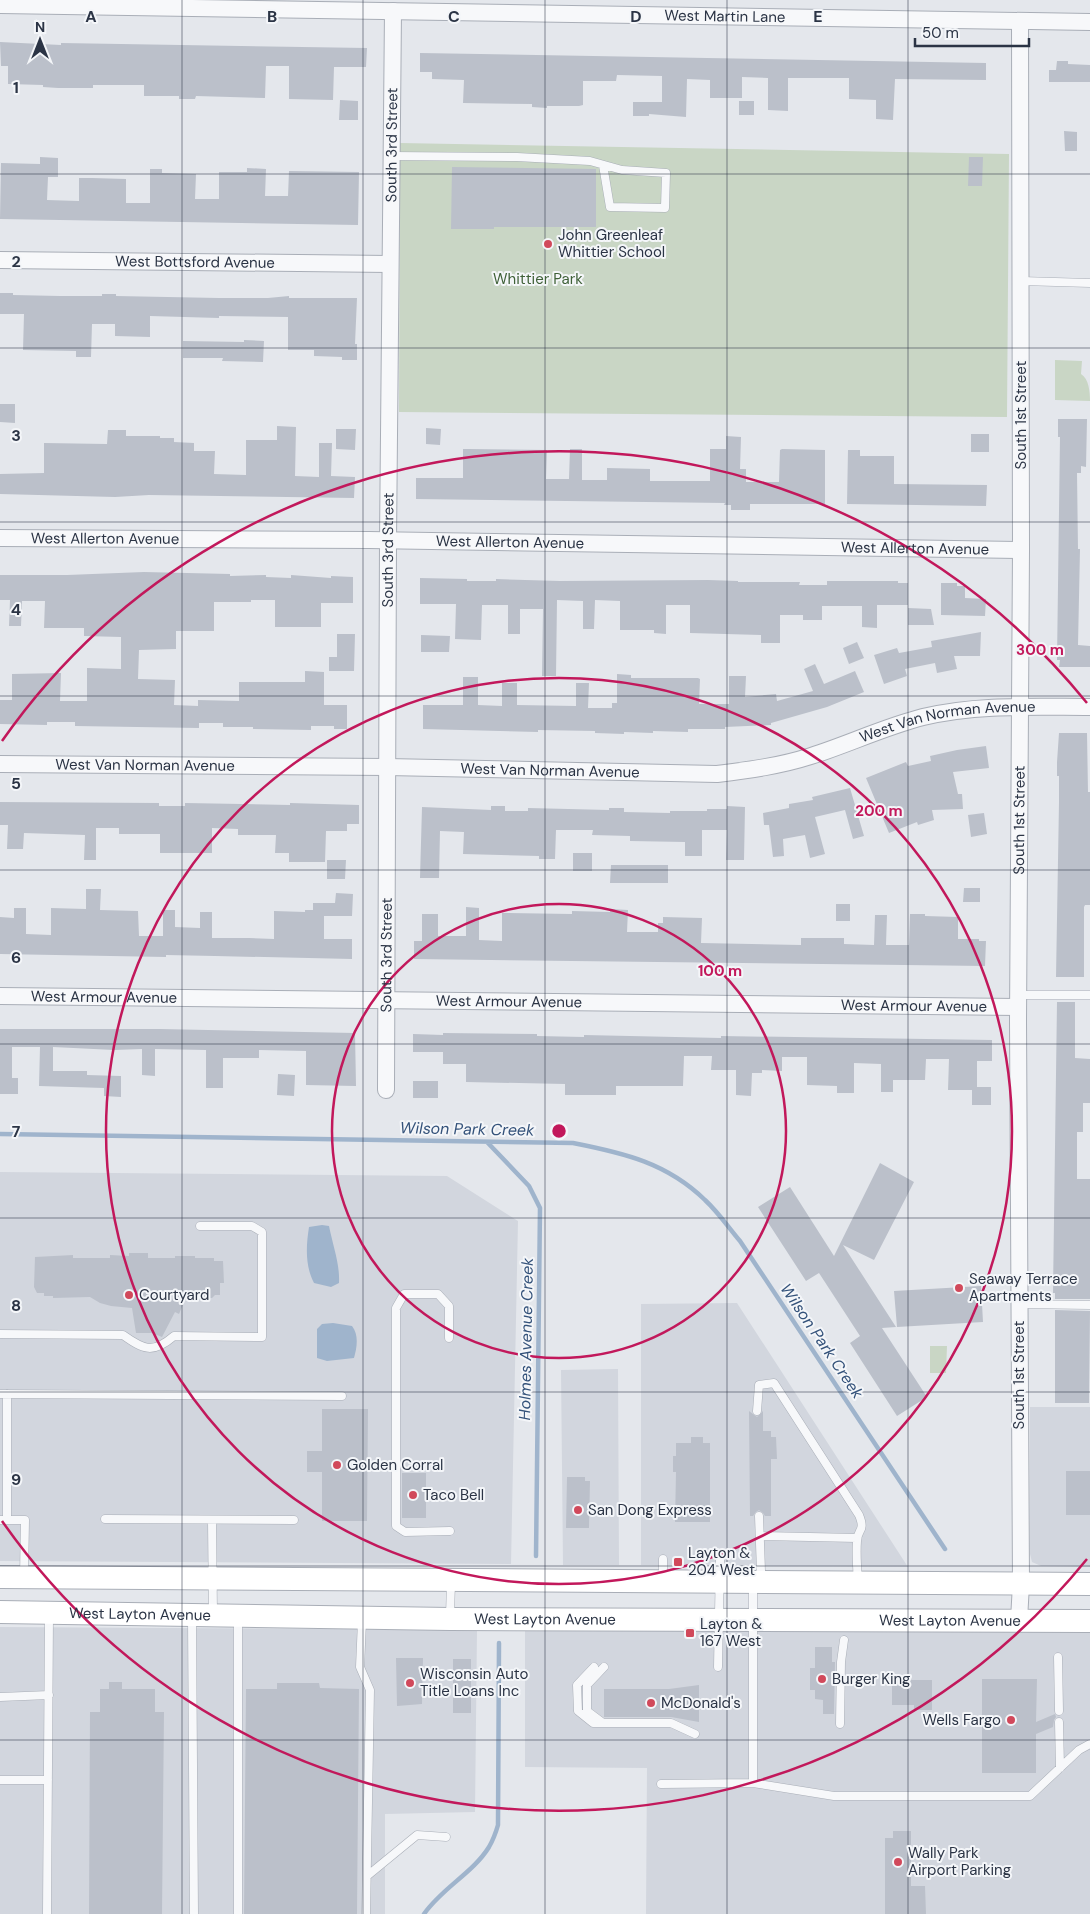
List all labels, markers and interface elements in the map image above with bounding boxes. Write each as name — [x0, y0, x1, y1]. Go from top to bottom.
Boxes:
street label: West Martin Lane — [664, 5, 786, 27]
text: A — [85, 6, 97, 27]
text: B — [267, 6, 277, 27]
text: C — [448, 6, 460, 27]
text: D — [630, 6, 642, 27]
text: E — [813, 6, 823, 27]
north arrow — [15, 15, 65, 65]
scale bar — [915, 15, 1029, 47]
text: N — [35, 18, 45, 36]
text: 50 m — [922, 23, 959, 43]
text: 1 — [13, 77, 19, 98]
street label: South 3rd Street — [381, 87, 402, 203]
place label: John Greenleaf Whittier School — [558, 225, 665, 262]
marker: John Greenleaf Whittier School — [542, 238, 554, 250]
text: 2 — [11, 251, 21, 272]
street label: West Bottsford Avenue — [115, 251, 275, 273]
park label: Whittier Park — [493, 269, 583, 289]
street label: South 1st Street — [1011, 360, 1031, 469]
text: 3 — [11, 425, 21, 446]
street label: South 3rd Street — [378, 492, 398, 607]
street label: West Allerton Avenue — [31, 528, 179, 549]
street label: West Allerton Avenue — [436, 531, 584, 553]
street label: West Allerton Avenue — [841, 537, 989, 560]
text: 4 — [11, 599, 21, 620]
text: 300 m — [1016, 640, 1064, 660]
street label: West Van Norman Avenue — [857, 697, 1035, 748]
street label: West Van Norman Avenue — [55, 754, 235, 776]
street label: West Van Norman Avenue — [460, 759, 640, 782]
street label: South 1st Street — [1009, 765, 1030, 875]
text: 5 — [11, 773, 21, 794]
text: 200 m — [855, 801, 903, 821]
street label: South 3rd Street — [376, 897, 397, 1012]
text: 6 — [11, 947, 21, 968]
text: 100 m — [698, 961, 742, 981]
street label: West Armour Avenue — [31, 986, 177, 1008]
street label: West Armour Avenue — [436, 991, 582, 1012]
street label: West Armour Avenue — [841, 995, 987, 1017]
water label: Wilson Park Creek — [400, 1117, 535, 1141]
text: 7 — [12, 1121, 21, 1142]
centre of rings — [550, 1122, 568, 1140]
water label: Holmes Avenue Creek — [514, 1257, 538, 1421]
place label: Seaway Terrace Apartments — [969, 1269, 1078, 1306]
water label: Wilson Park Creek — [776, 1279, 869, 1403]
marker: Seaway Terrace Apartments — [953, 1282, 965, 1294]
place label: Courtyard — [139, 1285, 209, 1305]
marker: Courtyard — [123, 1289, 135, 1301]
text: 8 — [11, 1295, 21, 1316]
street label: South 1st Street — [1009, 1320, 1029, 1429]
place label: Golden Corral — [347, 1455, 443, 1475]
marker: Golden Corral — [331, 1459, 343, 1471]
text: 9 — [11, 1469, 21, 1490]
place label: Taco Bell — [423, 1485, 484, 1505]
marker: Taco Bell — [407, 1489, 419, 1501]
place label: San Dong Express — [588, 1500, 712, 1520]
marker: San Dong Express — [572, 1504, 584, 1516]
place label: Layton & 204 West — [688, 1543, 755, 1580]
marker: Layton & 204 West — [672, 1556, 684, 1568]
street label: West Layton Avenue — [69, 1603, 211, 1625]
street label: West Layton Avenue — [474, 1609, 616, 1630]
street label: West Layton Avenue — [879, 1610, 1021, 1631]
place label: Layton & 167 West — [700, 1614, 762, 1651]
marker: Layton & 167 West — [684, 1627, 696, 1639]
place label: Wisconsin Auto Title Loans Inc — [420, 1664, 529, 1701]
place label: Burger King — [832, 1669, 910, 1689]
marker: Burger King — [816, 1673, 828, 1685]
marker: Wisconsin Auto Title Loans Inc — [404, 1677, 416, 1689]
place label: McDonald's — [661, 1693, 741, 1713]
marker: McDonald's — [645, 1697, 657, 1709]
place label: Wells Fargo — [923, 1710, 1001, 1730]
marker: Wells Fargo — [1005, 1714, 1017, 1726]
place label: Wally Park Airport Parking — [908, 1843, 1011, 1880]
marker: Wally Park Airport Parking — [892, 1856, 904, 1868]

